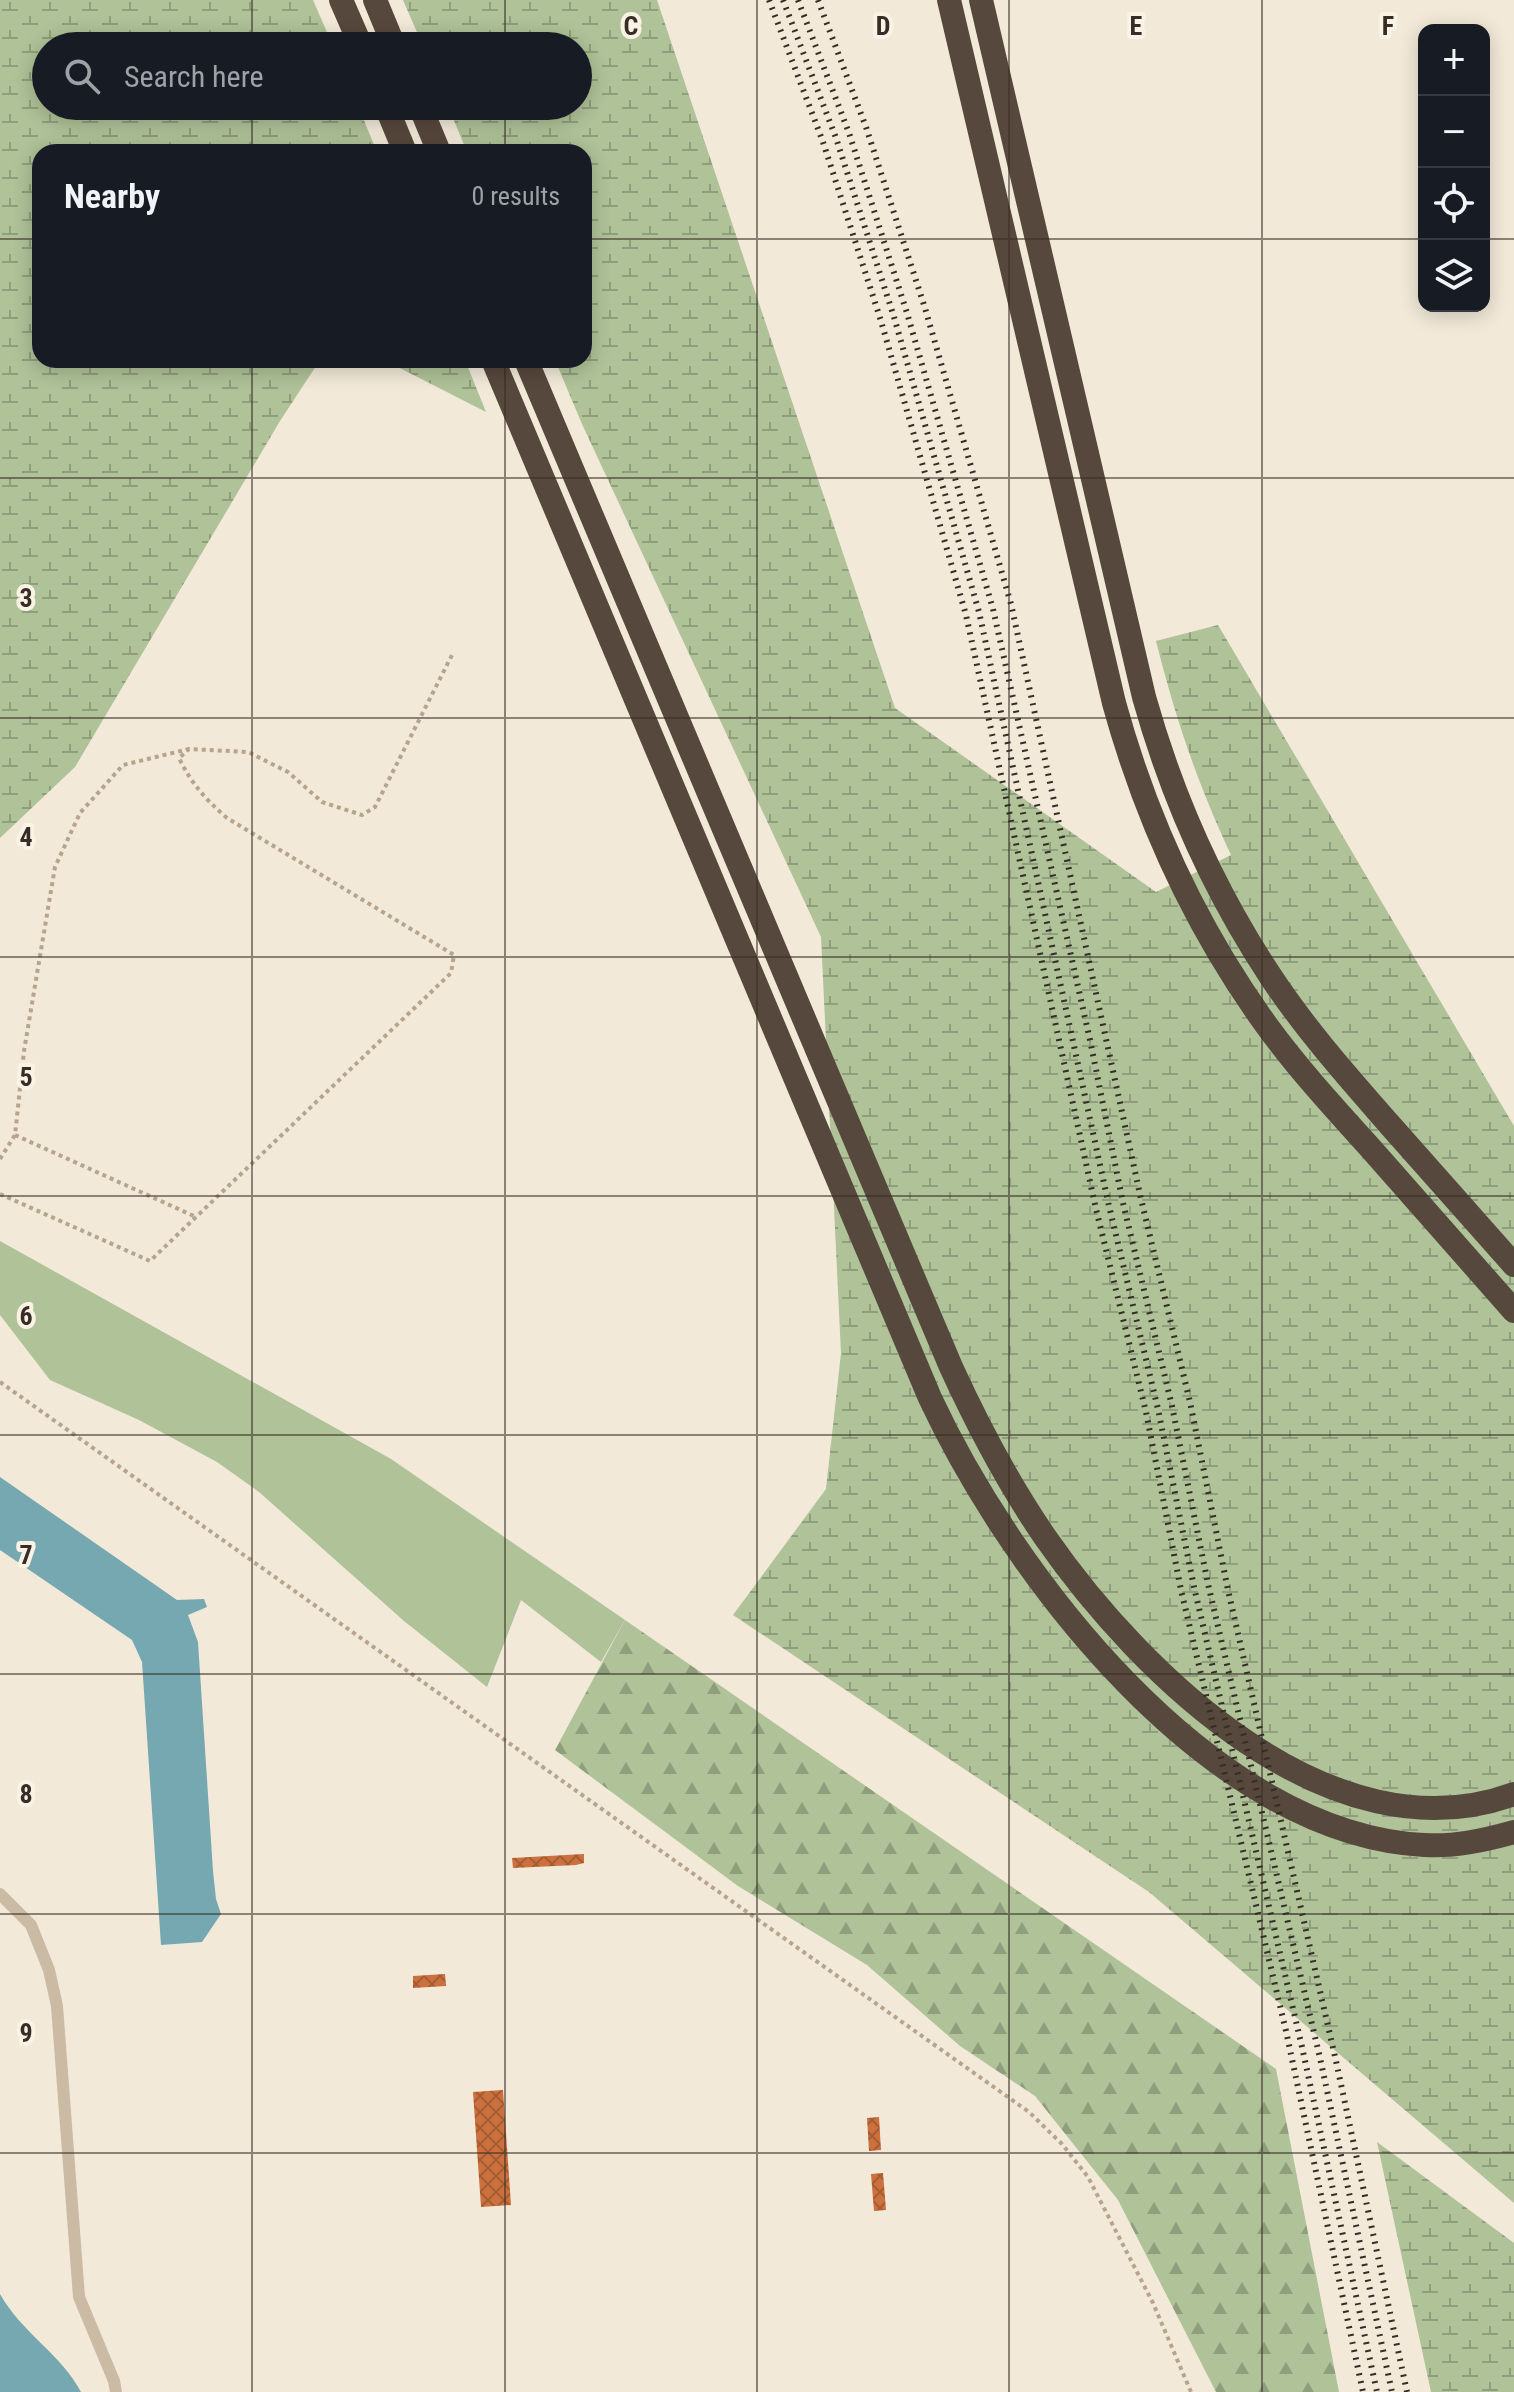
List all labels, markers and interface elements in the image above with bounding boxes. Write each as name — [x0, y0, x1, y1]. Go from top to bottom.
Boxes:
text: C — [624, 11, 639, 41]
text: D — [876, 11, 890, 41]
text: E — [1130, 11, 1143, 41]
text: F — [1382, 11, 1394, 41]
map controls — [1418, 24, 1490, 312]
button: + — [1418, 24, 1490, 96]
search box — [32, 32, 592, 120]
icon: search — [60, 54, 104, 98]
text: Search here — [124, 59, 264, 94]
button: − — [1418, 96, 1490, 168]
button: locate — [1418, 168, 1490, 240]
text: Nearby — [64, 176, 160, 216]
text: 0 results — [471, 181, 560, 211]
button: layers — [1418, 240, 1490, 312]
text: 3 — [19, 583, 33, 613]
text: 4 — [19, 822, 33, 852]
text: 5 — [19, 1062, 33, 1092]
text: 6 — [19, 1301, 33, 1331]
text: 7 — [19, 1540, 33, 1570]
text: 8 — [19, 1779, 33, 1809]
text: 9 — [19, 2018, 33, 2048]

